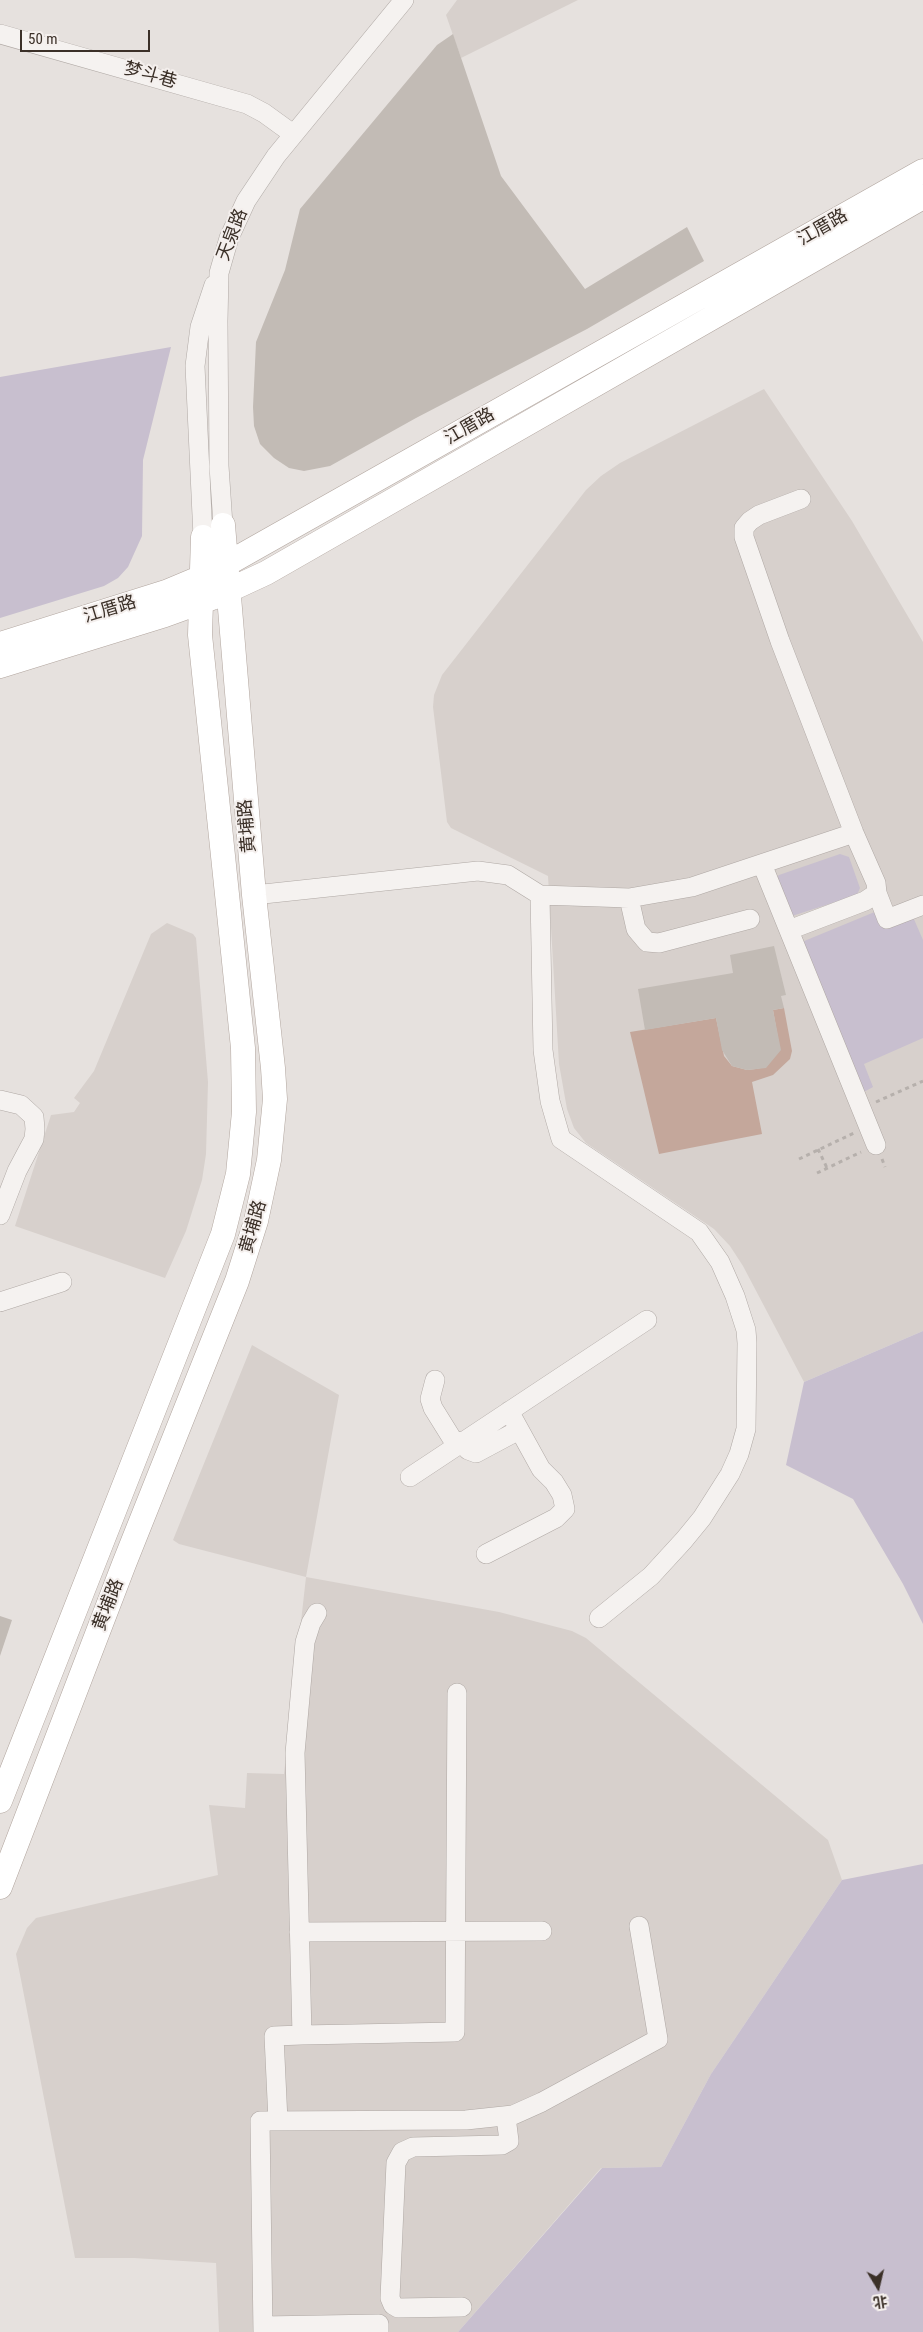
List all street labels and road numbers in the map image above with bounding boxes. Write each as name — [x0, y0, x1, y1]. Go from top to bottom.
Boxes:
street label: 梦斗巷 — [121, 58, 179, 94]
street label: 江厝路 — [794, 205, 852, 251]
street label: 天泉路 — [213, 206, 253, 264]
street label: 江厝路 — [441, 404, 499, 450]
street label: 江厝路 — [81, 592, 139, 628]
street label: 黄埔路 — [235, 798, 261, 854]
street label: 黄埔路 — [236, 1198, 272, 1256]
street label: 黄埔路 — [89, 1576, 129, 1634]

